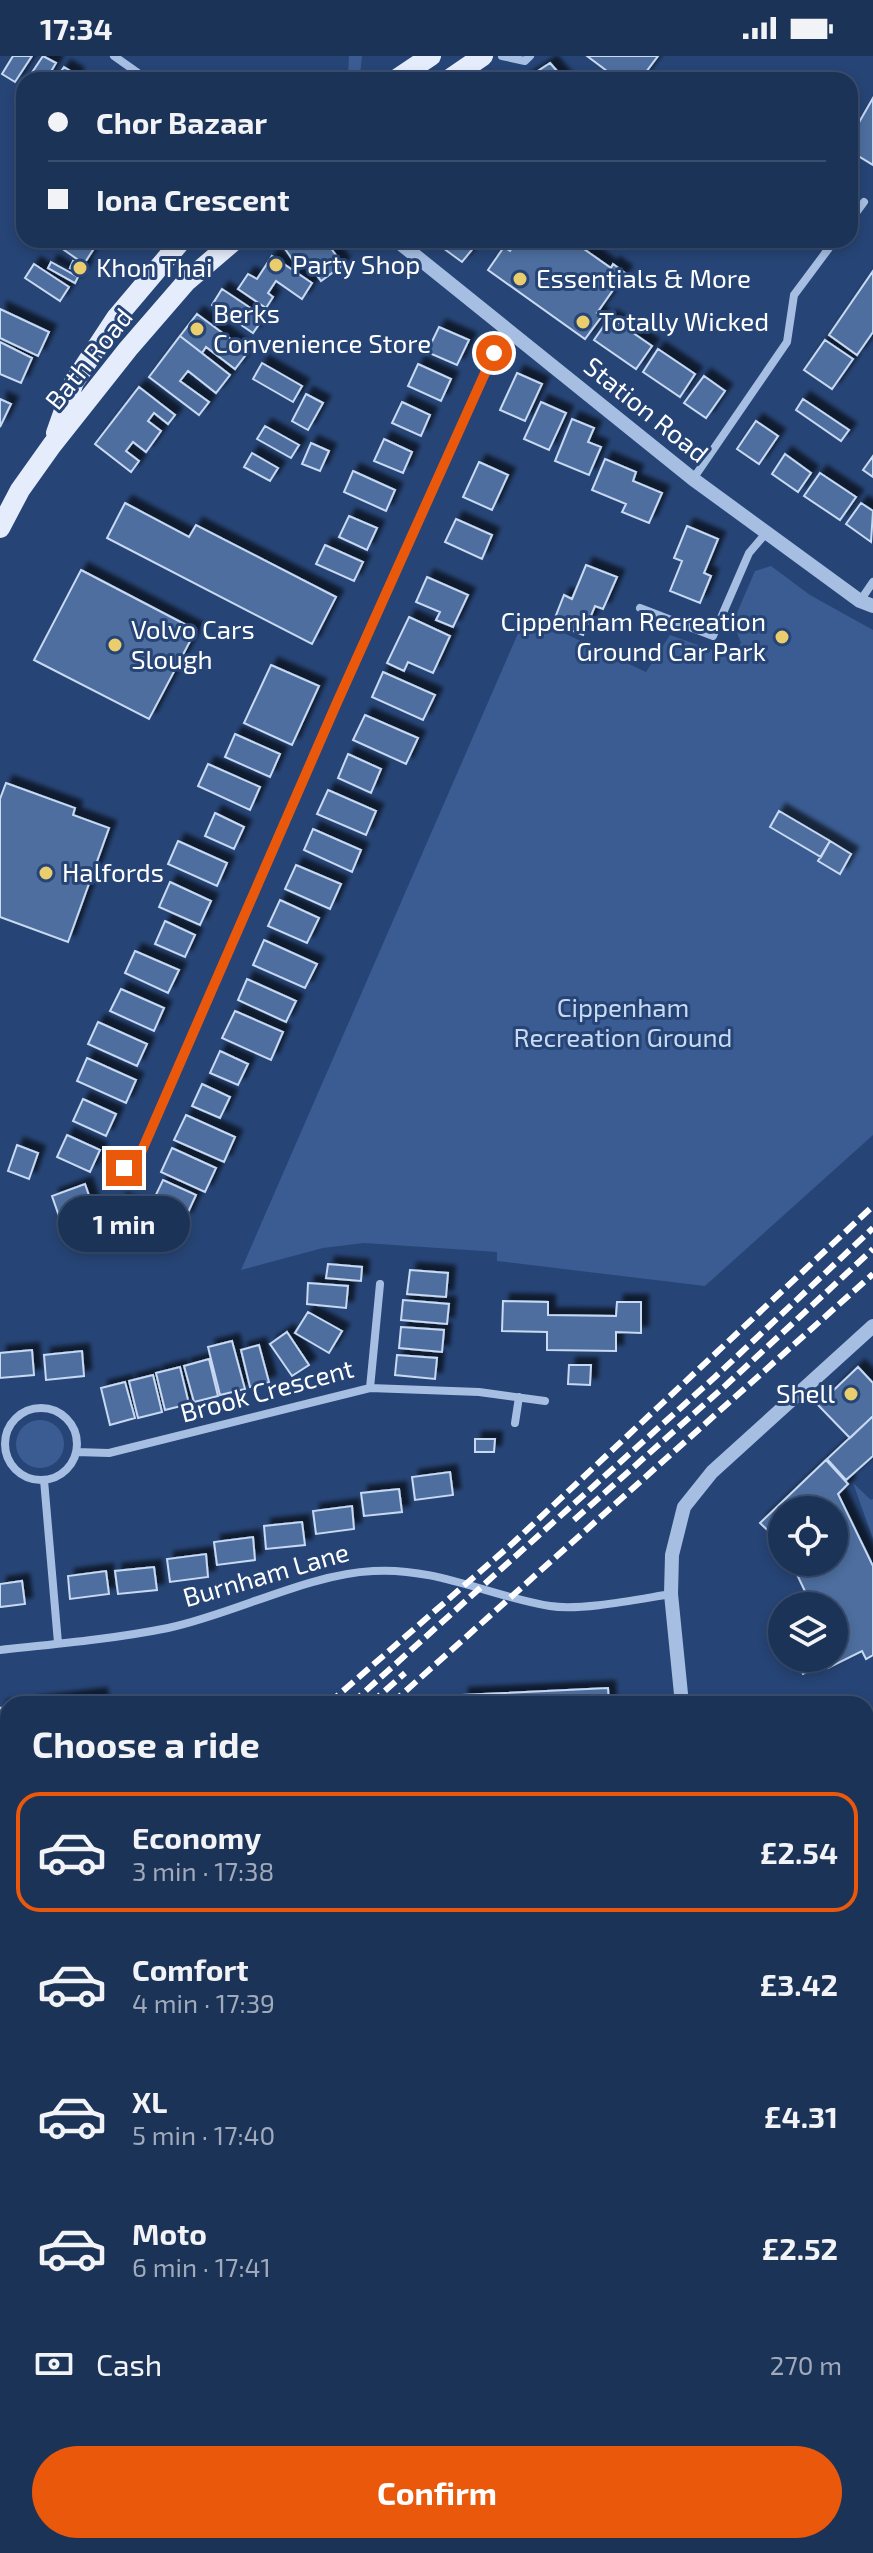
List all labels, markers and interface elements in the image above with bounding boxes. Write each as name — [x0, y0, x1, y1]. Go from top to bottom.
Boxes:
text: 17:34 — [40, 10, 113, 46]
text: Chor Bazaar — [96, 104, 267, 140]
text: Iona Crescent — [96, 181, 289, 217]
place label: Party Shop — [292, 248, 420, 279]
place label: Khon Thai — [96, 251, 212, 282]
marker: Party Shop — [267, 256, 285, 274]
marker: Khon Thai — [71, 259, 89, 277]
place label: Essentials & More — [536, 262, 751, 293]
marker: Essentials & More — [511, 270, 529, 288]
place label: Berks Convenience Store — [213, 297, 431, 358]
street label: Bath Road — [38, 301, 138, 415]
place label: Totally Wicked — [599, 305, 769, 336]
marker: Totally Wicked — [574, 313, 592, 331]
marker: Berks Convenience Store — [188, 320, 206, 338]
route start — [476, 335, 512, 371]
street label: Station Road — [579, 349, 715, 468]
place label: Cippenham Recreation Ground Car Park — [500, 605, 766, 666]
place label: Volvo Cars Slough — [131, 613, 255, 674]
marker: Cippenham Recreation Ground Car Park — [773, 628, 791, 646]
marker: Volvo Cars Slough — [106, 636, 124, 654]
place label: Halfords — [62, 856, 164, 887]
marker: Halfords — [37, 864, 55, 882]
park label: Cippenham Recreation Ground — [514, 991, 732, 1052]
route end — [106, 1150, 142, 1186]
callout: 1 min — [58, 1196, 190, 1252]
text: 1 min — [93, 1208, 155, 1239]
street label: Brook Crescent — [177, 1352, 357, 1428]
place label: Shell — [776, 1377, 835, 1408]
marker: Shell — [842, 1385, 860, 1403]
map controls — [768, 1496, 848, 1672]
button: locate — [768, 1496, 848, 1576]
street label: Burnham Lane — [179, 1535, 352, 1612]
button: layers — [768, 1592, 848, 1672]
text: Choose a ride — [32, 1722, 260, 1765]
icon: car — [36, 1816, 108, 1888]
text: Economy — [132, 1819, 261, 1855]
text: £2.54 — [760, 1834, 838, 1870]
text: 3 min · 17:38 — [132, 1855, 274, 1886]
icon: car — [36, 1948, 108, 2020]
text: Comfort — [132, 1951, 249, 1987]
text: £3.42 — [760, 1966, 838, 2002]
text: 4 min · 17:39 — [132, 1987, 275, 2018]
icon: car — [36, 2080, 108, 2152]
text: XL — [132, 2083, 167, 2119]
text: £4.31 — [764, 2098, 838, 2134]
text: 5 min · 17:40 — [132, 2119, 275, 2150]
icon: car — [36, 2212, 108, 2284]
text: Moto — [132, 2215, 207, 2251]
text: £2.52 — [762, 2230, 838, 2266]
text: 6 min · 17:41 — [132, 2251, 271, 2282]
icon: cash — [32, 2342, 76, 2386]
text: Cash — [96, 2346, 162, 2382]
text: 270 m — [770, 2349, 842, 2380]
button: Confirm — [32, 2446, 842, 2538]

